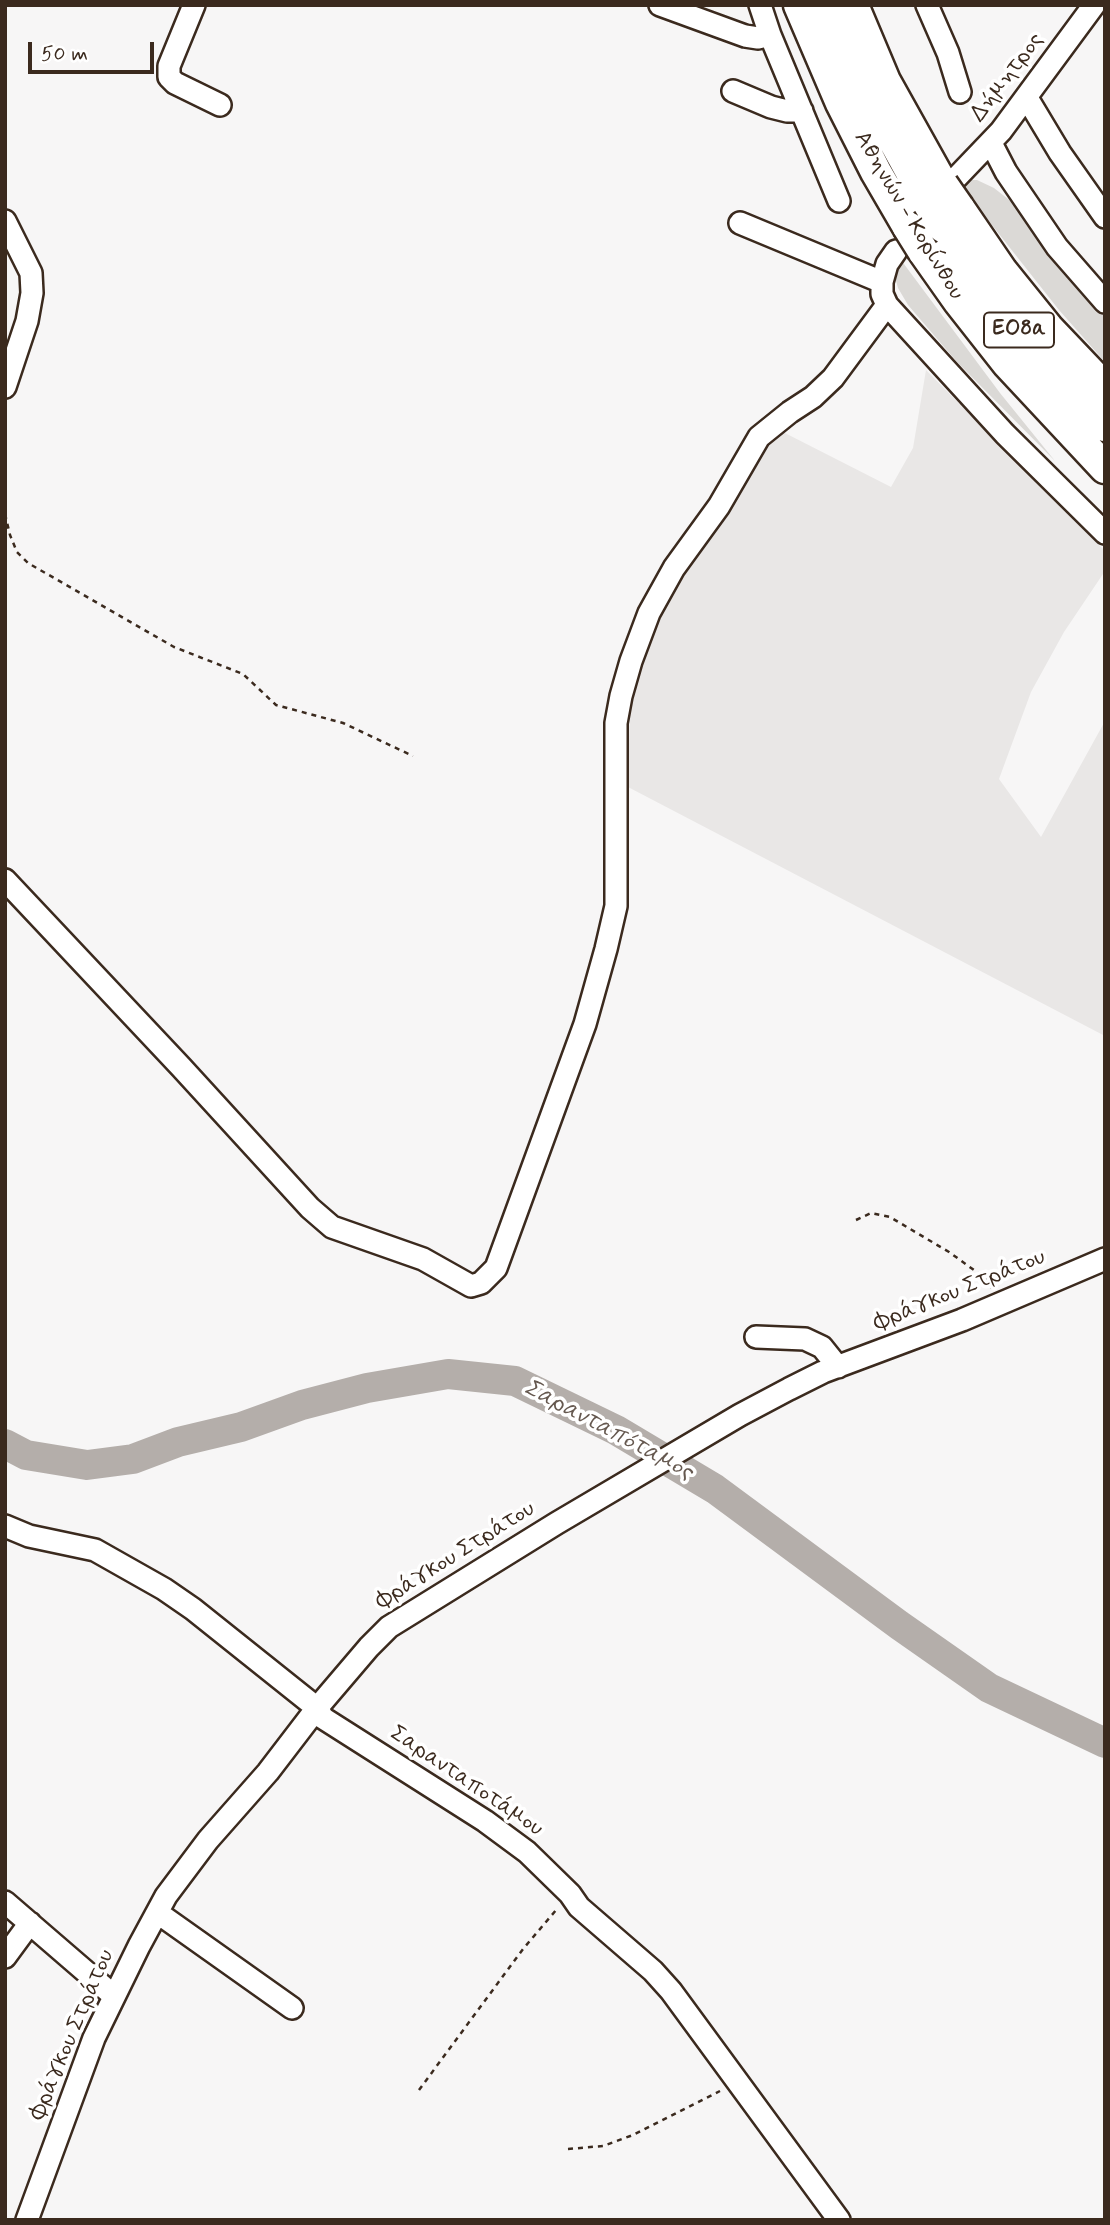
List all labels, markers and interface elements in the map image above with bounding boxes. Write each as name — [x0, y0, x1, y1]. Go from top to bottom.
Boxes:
scale bar — [32, 28, 158, 72]
street label: Δήμητρος — [965, 28, 1051, 128]
text: 50 m — [41, 40, 88, 68]
street label: Αθηνών - Κορίνθου — [847, 127, 969, 305]
road number: ΕΟ8α — [984, 312, 1054, 348]
street label: Φράγκου Στράτου — [870, 1244, 1050, 1338]
water label: Σαρανταπόταμος — [519, 1374, 697, 1488]
street label: Φράγκου Στράτου — [371, 1496, 541, 1616]
street label: Σαρανταποτάμου — [384, 1720, 548, 1844]
street label: Φράγκου Στράτου — [25, 1946, 121, 2124]

